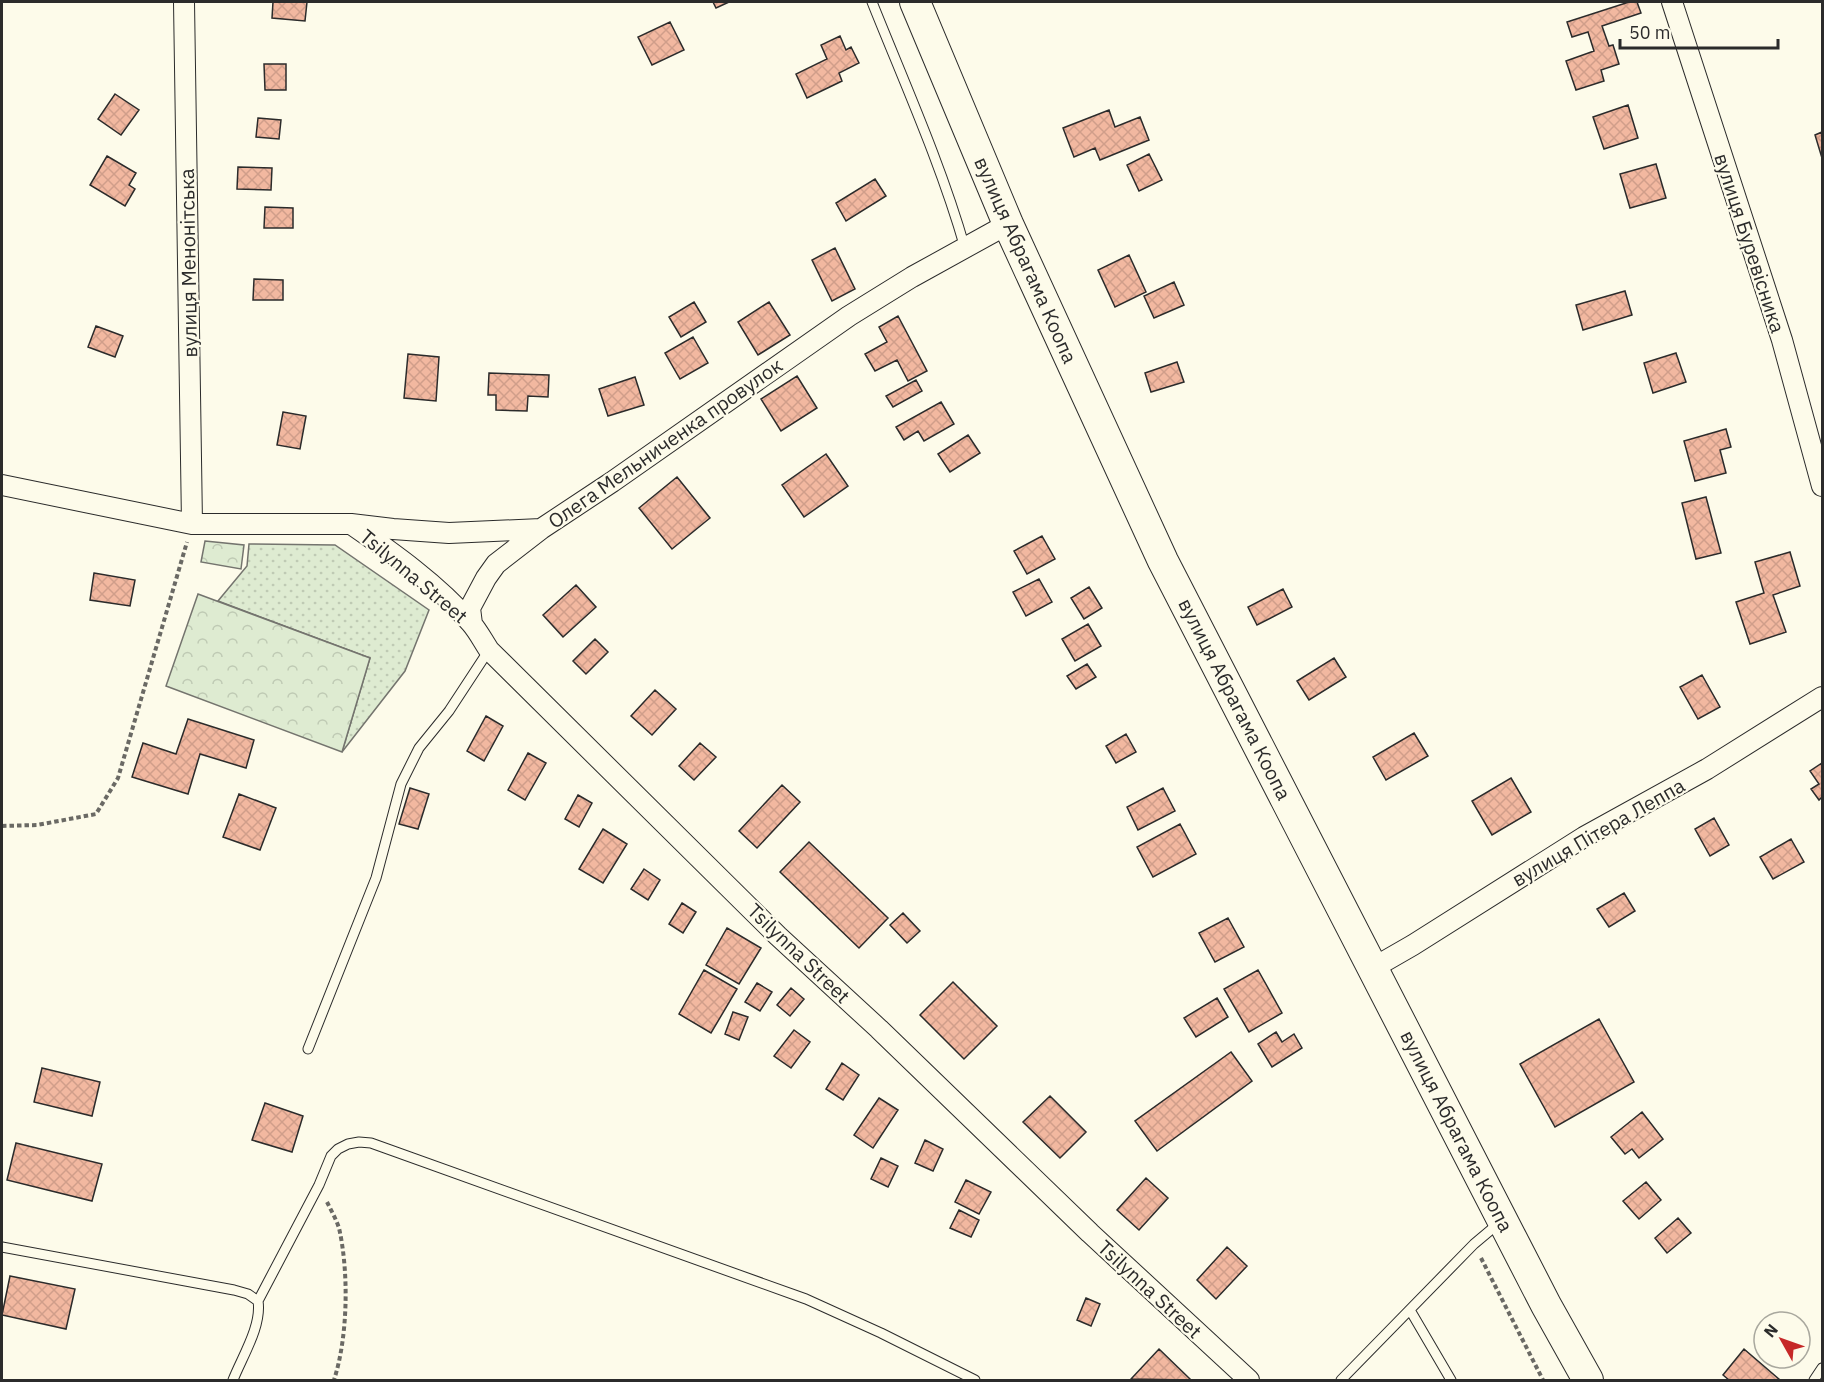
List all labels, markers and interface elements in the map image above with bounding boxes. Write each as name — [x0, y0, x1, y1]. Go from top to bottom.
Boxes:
scale bar — [1620, 12, 1778, 50]
text: 50 m — [1629, 21, 1671, 44]
street label: вулиця Буревісника — [1708, 150, 1792, 337]
street label: вулиця Абрагама Коопа — [968, 153, 1084, 368]
street label: вулиця Менонітська — [173, 168, 203, 358]
street label: Олега Мельниченка провулок — [542, 351, 788, 535]
street label: Tsilynna Street — [354, 523, 474, 629]
street label: вулиця Абрагама Коопа — [1172, 593, 1298, 805]
street label: вулиця Пітера Леппа — [1507, 771, 1690, 893]
street label: Tsilynna Street — [742, 897, 856, 1009]
street label: вулиця Абрагама Коопа — [1394, 1025, 1520, 1237]
street label: Tsilynna Street — [1092, 1234, 1208, 1344]
north arrow — [1752, 1310, 1812, 1370]
text: N — [1759, 1319, 1782, 1341]

